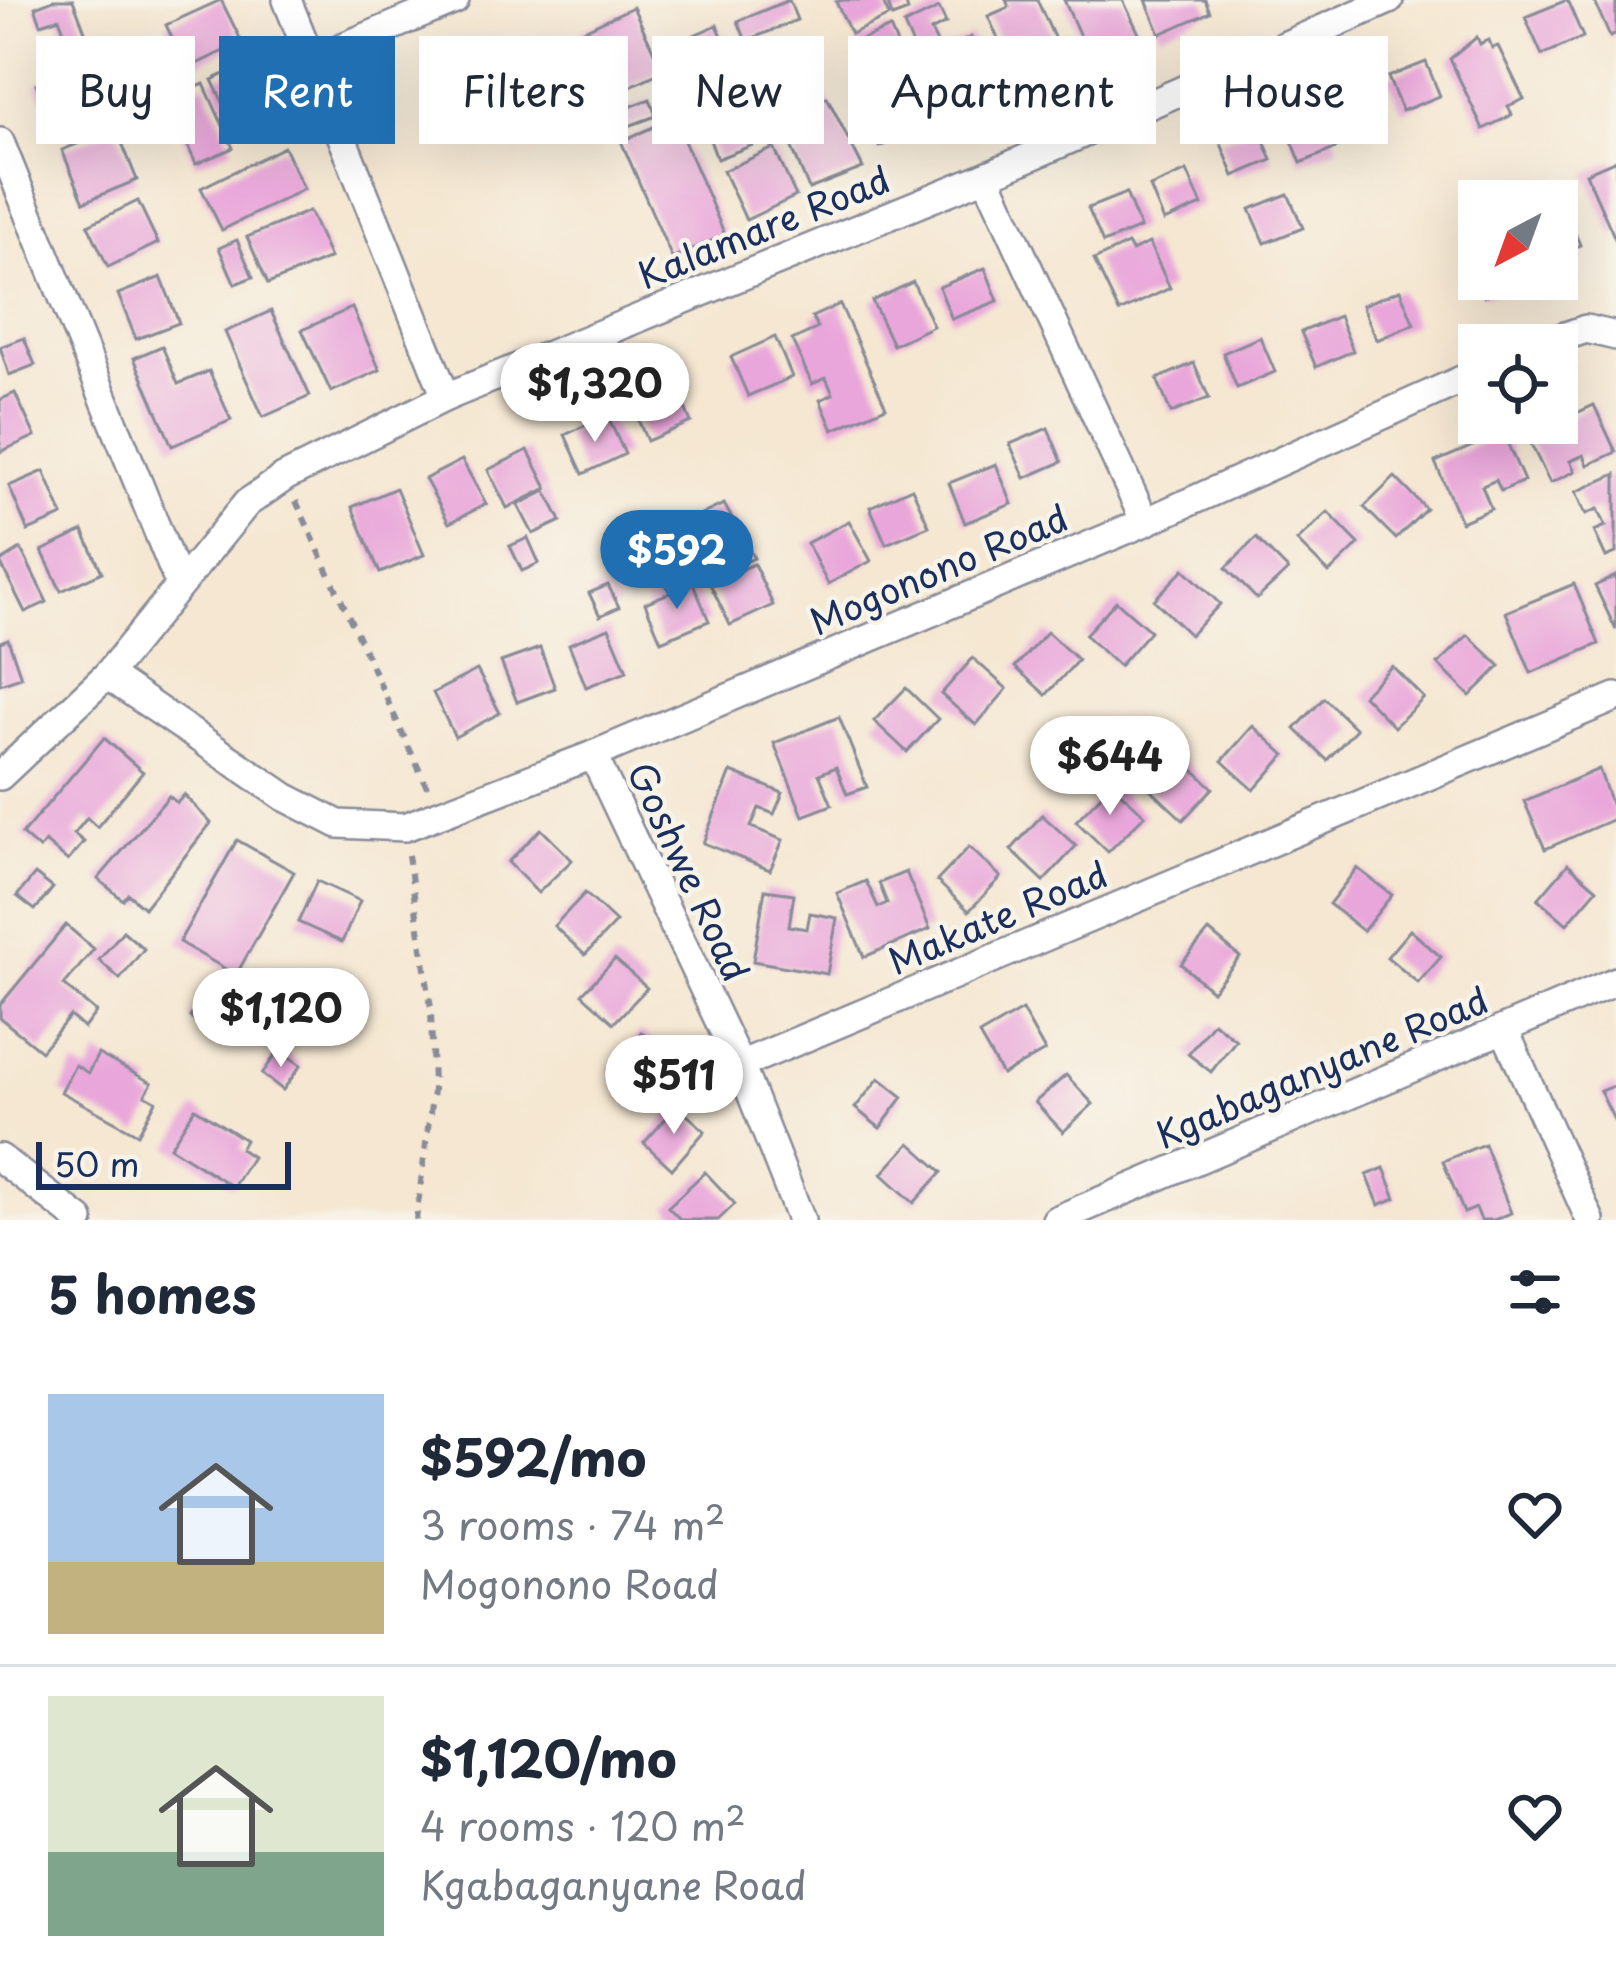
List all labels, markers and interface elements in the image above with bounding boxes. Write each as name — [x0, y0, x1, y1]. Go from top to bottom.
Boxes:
chip: Buy — [36, 36, 195, 144]
chip: Rent — [219, 36, 395, 144]
chip: Filters — [419, 36, 628, 144]
chip: New — [652, 36, 824, 144]
chip: Apartment — [848, 36, 1156, 144]
chip: House — [1180, 36, 1388, 144]
street label: Kalamare Road — [629, 151, 898, 301]
north arrow — [1458, 180, 1578, 300]
map controls — [1458, 180, 1578, 444]
button: locate — [1458, 324, 1578, 444]
pin: $1,320 — [497, 343, 693, 445]
text: $1,320 — [527, 352, 663, 411]
street label: Mogonono Road — [801, 489, 1076, 647]
pin: $592 — [606, 510, 748, 612]
text: $592 — [627, 519, 727, 578]
pin: $644 — [1039, 716, 1181, 818]
text: $644 — [1057, 725, 1163, 784]
street label: Goshwe Road — [615, 753, 764, 990]
street label: Makate Road — [879, 846, 1115, 987]
pin: $1,120 — [183, 968, 379, 1070]
street label: Kgabaganyane Road — [1146, 972, 1496, 1161]
text: $1,120 — [219, 977, 343, 1036]
pin: $511 — [603, 1035, 745, 1137]
text: $511 — [632, 1044, 716, 1103]
scale bar — [36, 1136, 291, 1189]
text: 50 m — [54, 1138, 140, 1188]
text: 5 homes — [48, 1254, 257, 1331]
icon: filters — [1502, 1259, 1568, 1325]
text: $592/mo — [420, 1417, 647, 1494]
icon: home — [144, 1442, 288, 1586]
icon: heart — [1502, 1481, 1568, 1547]
text: 3 rooms · 74 m² — [420, 1494, 725, 1553]
text: Mogonono Road — [420, 1553, 719, 1612]
text: $1,120/mo — [420, 1718, 677, 1795]
icon: home — [144, 1744, 288, 1888]
icon: heart — [1502, 1783, 1568, 1849]
text: 4 rooms · 120 m² — [420, 1795, 746, 1854]
text: Kgabaganyane Road — [420, 1854, 807, 1913]

